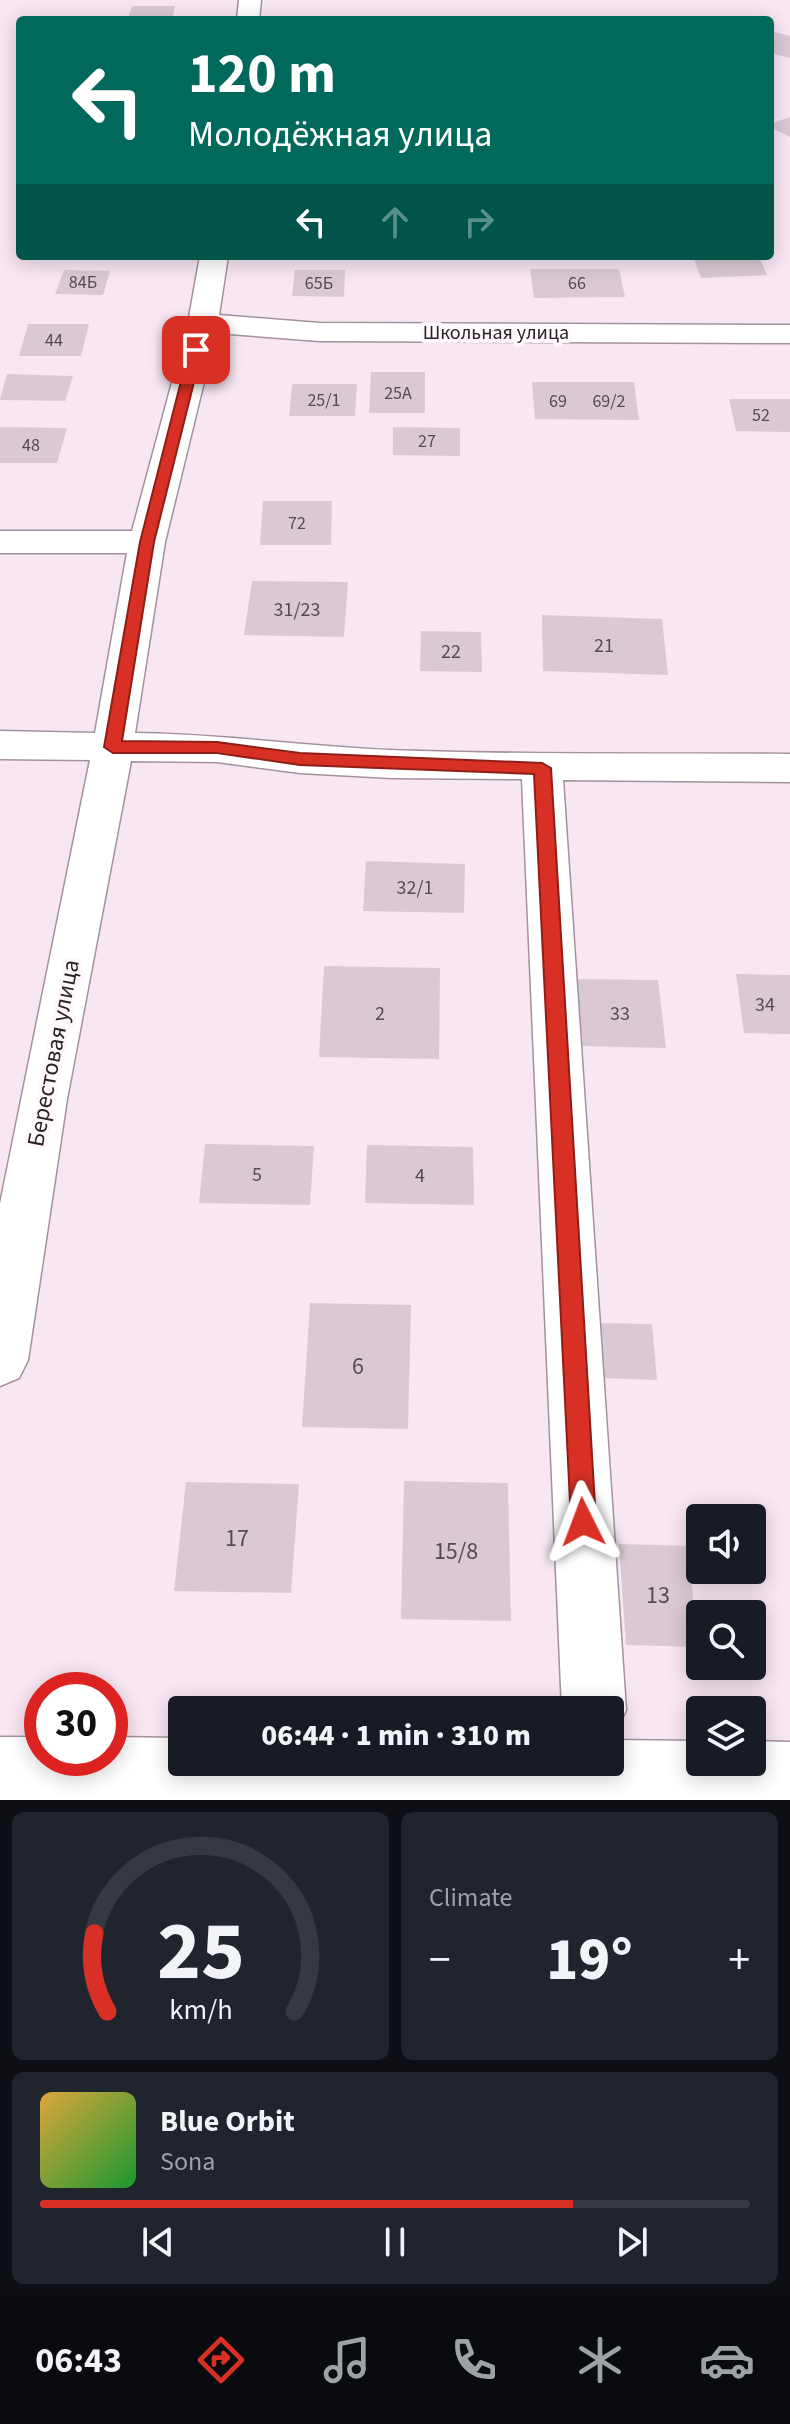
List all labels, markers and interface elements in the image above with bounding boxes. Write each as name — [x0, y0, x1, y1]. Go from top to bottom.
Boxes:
text: 120 m — [188, 35, 336, 114]
icon: left — [56, 48, 160, 152]
text: Молодёжная улица — [188, 109, 492, 160]
icon: left — [289, 200, 333, 244]
icon: ahead — [373, 200, 417, 244]
icon: right — [457, 200, 501, 244]
house number: 84Б — [69, 270, 97, 295]
house number: 65Б — [305, 271, 333, 296]
house number: 66 — [568, 271, 586, 296]
pin — [162, 316, 230, 384]
street label: Школьная улица — [423, 319, 569, 347]
house number: 44 — [45, 328, 63, 353]
icon: arrive — [174, 328, 218, 372]
house number: 25А — [384, 381, 412, 406]
house number: 25/1 — [307, 388, 341, 413]
house number: 69 — [549, 389, 567, 414]
house number: 69/2 — [592, 389, 626, 414]
house number: 52 — [752, 403, 770, 428]
house number: 27 — [418, 429, 436, 454]
house number: 48 — [22, 433, 40, 458]
house number: 72 — [288, 511, 306, 536]
house number: 31/23 — [274, 596, 320, 624]
house number: 21 — [594, 632, 614, 660]
house number: 22 — [441, 638, 461, 666]
house number: 32/1 — [397, 874, 433, 902]
street label: Берестовая улица — [18, 957, 89, 1150]
house number: 34 — [755, 991, 775, 1019]
house number: 2 — [375, 1000, 385, 1028]
house number: 33 — [610, 1000, 630, 1028]
house number: 5 — [252, 1161, 262, 1189]
house number: 4 — [415, 1162, 425, 1190]
house number: 6 — [352, 1349, 364, 1384]
position arrow — [541, 1480, 625, 1564]
map controls — [686, 1504, 766, 1776]
button: sound — [686, 1504, 766, 1584]
house number: 17 — [225, 1521, 249, 1556]
house number: 15/8 — [434, 1534, 478, 1569]
house number: 13 — [646, 1578, 670, 1613]
button: search — [686, 1600, 766, 1680]
speed limit sign: 30 — [24, 1672, 128, 1776]
button: layers — [686, 1696, 766, 1776]
text: 06:44 · 1 min · 310 m — [261, 1714, 531, 1757]
text: Climate — [429, 1879, 513, 1916]
text: 25 — [157, 1893, 244, 2011]
text: 19° — [546, 1918, 633, 2003]
text: − — [429, 1929, 451, 1992]
text: + — [728, 1929, 750, 1992]
text: km/h — [169, 1990, 232, 2030]
text: Blue Orbit — [160, 2100, 295, 2143]
text: Sona — [160, 2143, 215, 2180]
icon: previous — [136, 2220, 180, 2264]
icon: pause — [373, 2220, 417, 2264]
icon: next — [610, 2220, 654, 2264]
icon: directions — [193, 2332, 249, 2388]
icon: music — [319, 2332, 375, 2388]
icon: phone — [446, 2332, 502, 2388]
icon: climate — [572, 2332, 628, 2388]
icon: car — [699, 2332, 755, 2388]
text: 06:43 — [35, 2335, 122, 2386]

